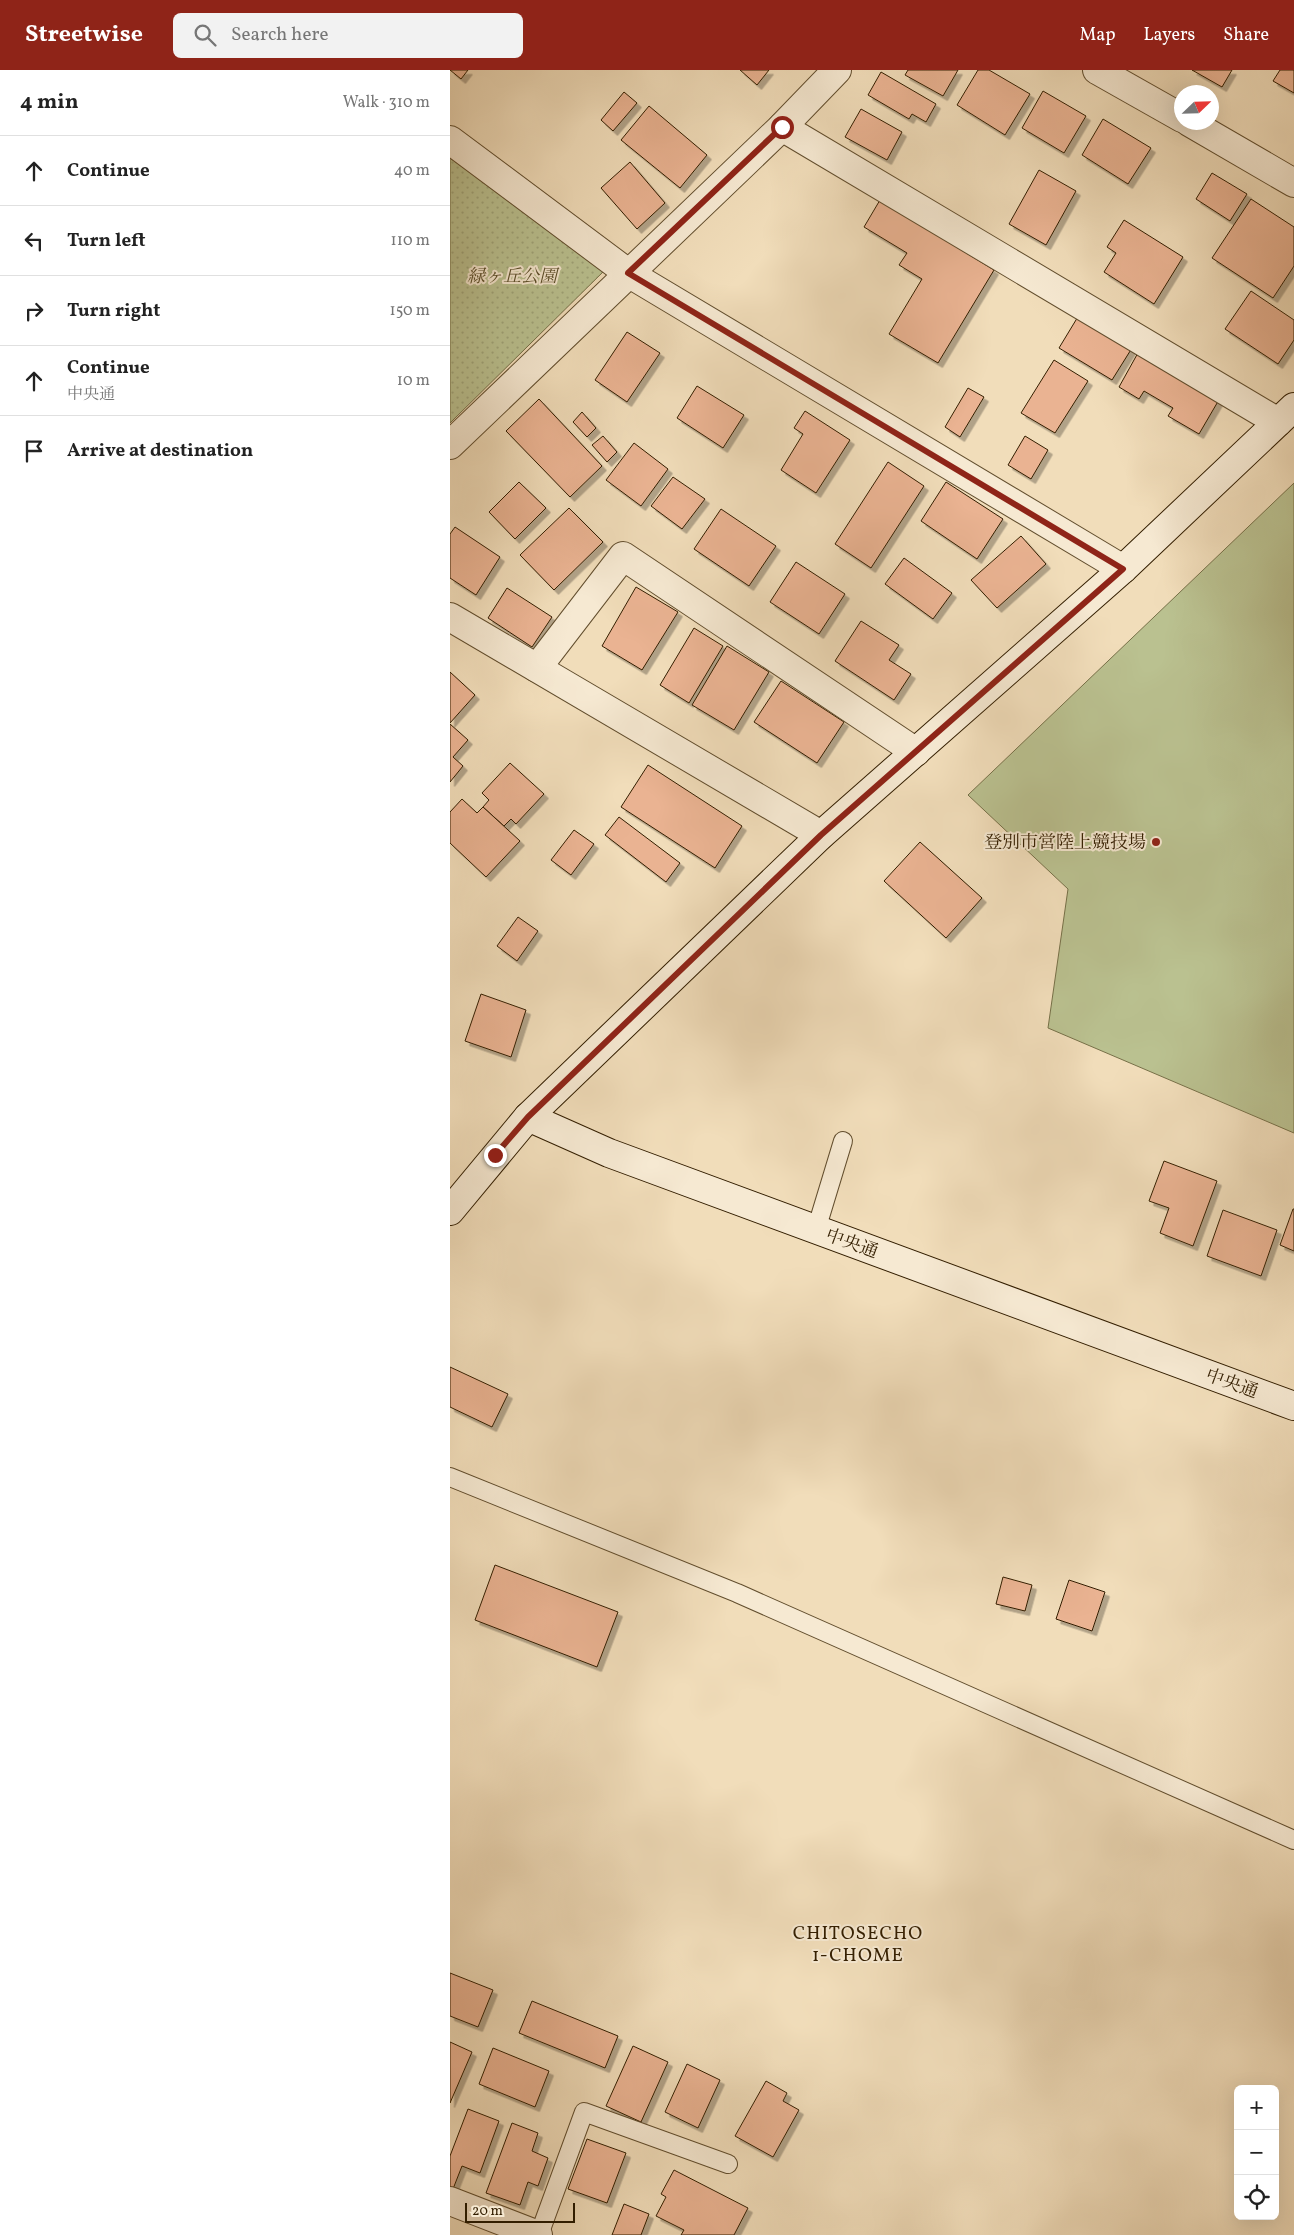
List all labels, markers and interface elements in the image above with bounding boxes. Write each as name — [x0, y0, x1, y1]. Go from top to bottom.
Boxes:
search box — [173, 13, 523, 58]
text: Streetwise — [25, 18, 143, 52]
icon: search — [191, 21, 219, 49]
text: Search here — [231, 22, 328, 48]
text: Map — [1079, 23, 1115, 48]
text: Layers — [1143, 23, 1195, 48]
text: Share — [1223, 23, 1269, 48]
north arrow — [1174, 85, 1219, 130]
text: 4 min — [20, 88, 79, 117]
text: Walk · 310 m — [343, 92, 430, 114]
route start — [771, 116, 794, 139]
icon: ahead — [20, 157, 48, 185]
text: Continue — [67, 158, 150, 184]
text: 40 m — [394, 160, 430, 182]
icon: left — [20, 227, 48, 255]
text: Turn left — [67, 228, 146, 254]
text: 110 m — [391, 230, 430, 252]
park label: 緑ヶ丘公園 — [467, 265, 560, 290]
icon: right — [20, 297, 48, 325]
text: Turn right — [67, 298, 160, 324]
text: 150 m — [389, 300, 430, 322]
text: Continue — [67, 355, 150, 381]
icon: ahead — [20, 367, 48, 395]
text: 10 m — [397, 370, 430, 392]
text: 中央通 — [67, 384, 115, 406]
icon: arrive — [20, 437, 48, 465]
text: Arrive at destination — [67, 438, 253, 464]
place label: 登別市営陸上競技場 — [984, 831, 1146, 856]
marker: 登別市営陸上競技場 — [1150, 836, 1162, 848]
route end — [484, 1144, 507, 1167]
street label: 中央通 — [822, 1223, 881, 1265]
street label: 中央通 — [1202, 1363, 1261, 1405]
district label: CHITOSECHO 1-CHOME — [793, 1921, 923, 1969]
map controls — [1234, 2085, 1279, 2220]
button: + — [1234, 2085, 1279, 2130]
button: − — [1234, 2130, 1279, 2175]
button: locate — [1234, 2175, 1279, 2220]
scale bar — [465, 2200, 575, 2223]
text: 20 m — [472, 2202, 503, 2221]

